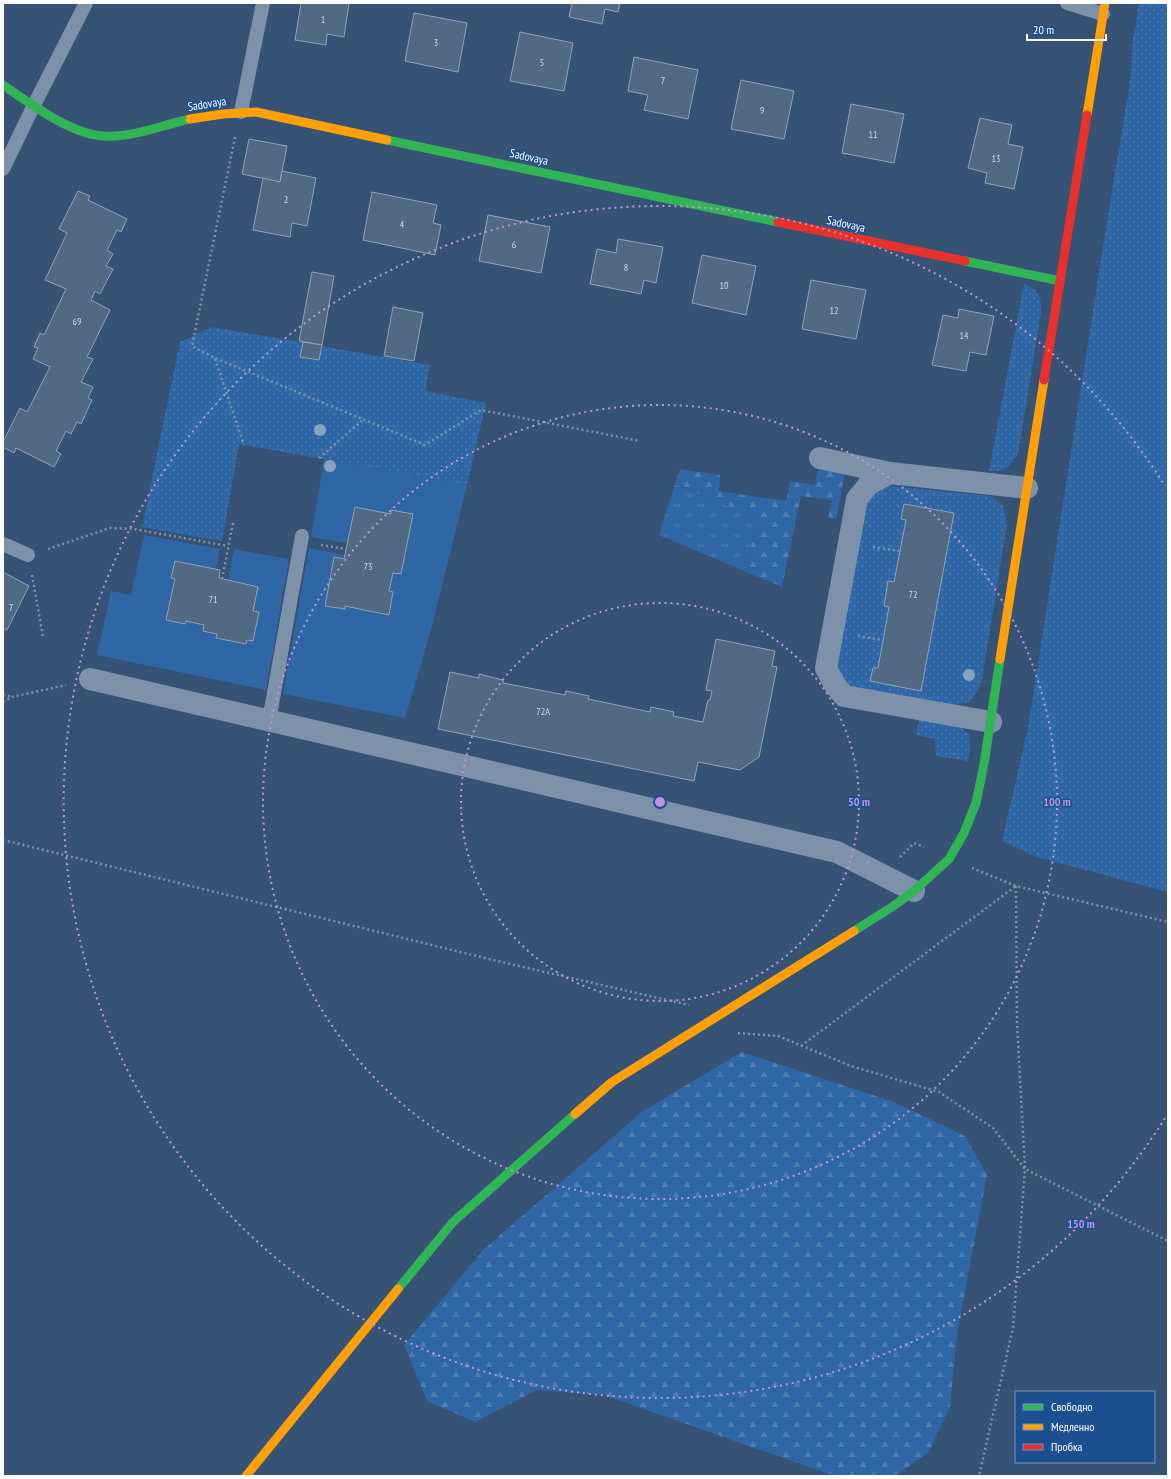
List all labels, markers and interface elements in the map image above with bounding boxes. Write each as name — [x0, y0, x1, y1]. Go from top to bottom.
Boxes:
house number: 1 — [321, 13, 325, 26]
scale bar — [1027, 16, 1106, 42]
text: 20 m — [1033, 22, 1054, 37]
house number: 3 — [434, 36, 438, 49]
house number: 5 — [540, 56, 544, 69]
house number: 7 — [661, 74, 665, 87]
street label: Sadovaya — [187, 93, 228, 114]
house number: 9 — [760, 104, 764, 117]
house number: 11 — [869, 128, 878, 141]
street label: Sadovaya — [508, 145, 550, 168]
house number: 13 — [992, 152, 1001, 165]
house number: 2 — [284, 193, 288, 206]
street label: Sadovaya — [825, 212, 867, 235]
house number: 4 — [400, 218, 405, 231]
house number: 6 — [512, 238, 517, 251]
house number: 8 — [624, 261, 628, 274]
house number: 10 — [720, 279, 729, 292]
house number: 12 — [830, 304, 839, 317]
house number: 69 — [73, 315, 82, 328]
house number: 14 — [960, 329, 969, 342]
house number: 73 — [364, 560, 373, 573]
house number: 72 — [909, 588, 918, 601]
house number: 71 — [209, 593, 218, 606]
house number: 7 — [9, 601, 13, 614]
house number: 72А — [536, 705, 550, 718]
text: 50 m — [848, 794, 870, 809]
text: 100 m — [1043, 794, 1071, 809]
centre of rings — [653, 795, 667, 809]
text: 150 m — [1067, 1216, 1095, 1231]
legend — [1015, 1391, 1155, 1463]
text: Свободно — [1051, 1399, 1093, 1414]
text: Медленно — [1051, 1419, 1094, 1434]
text: Пробка — [1051, 1439, 1083, 1454]

